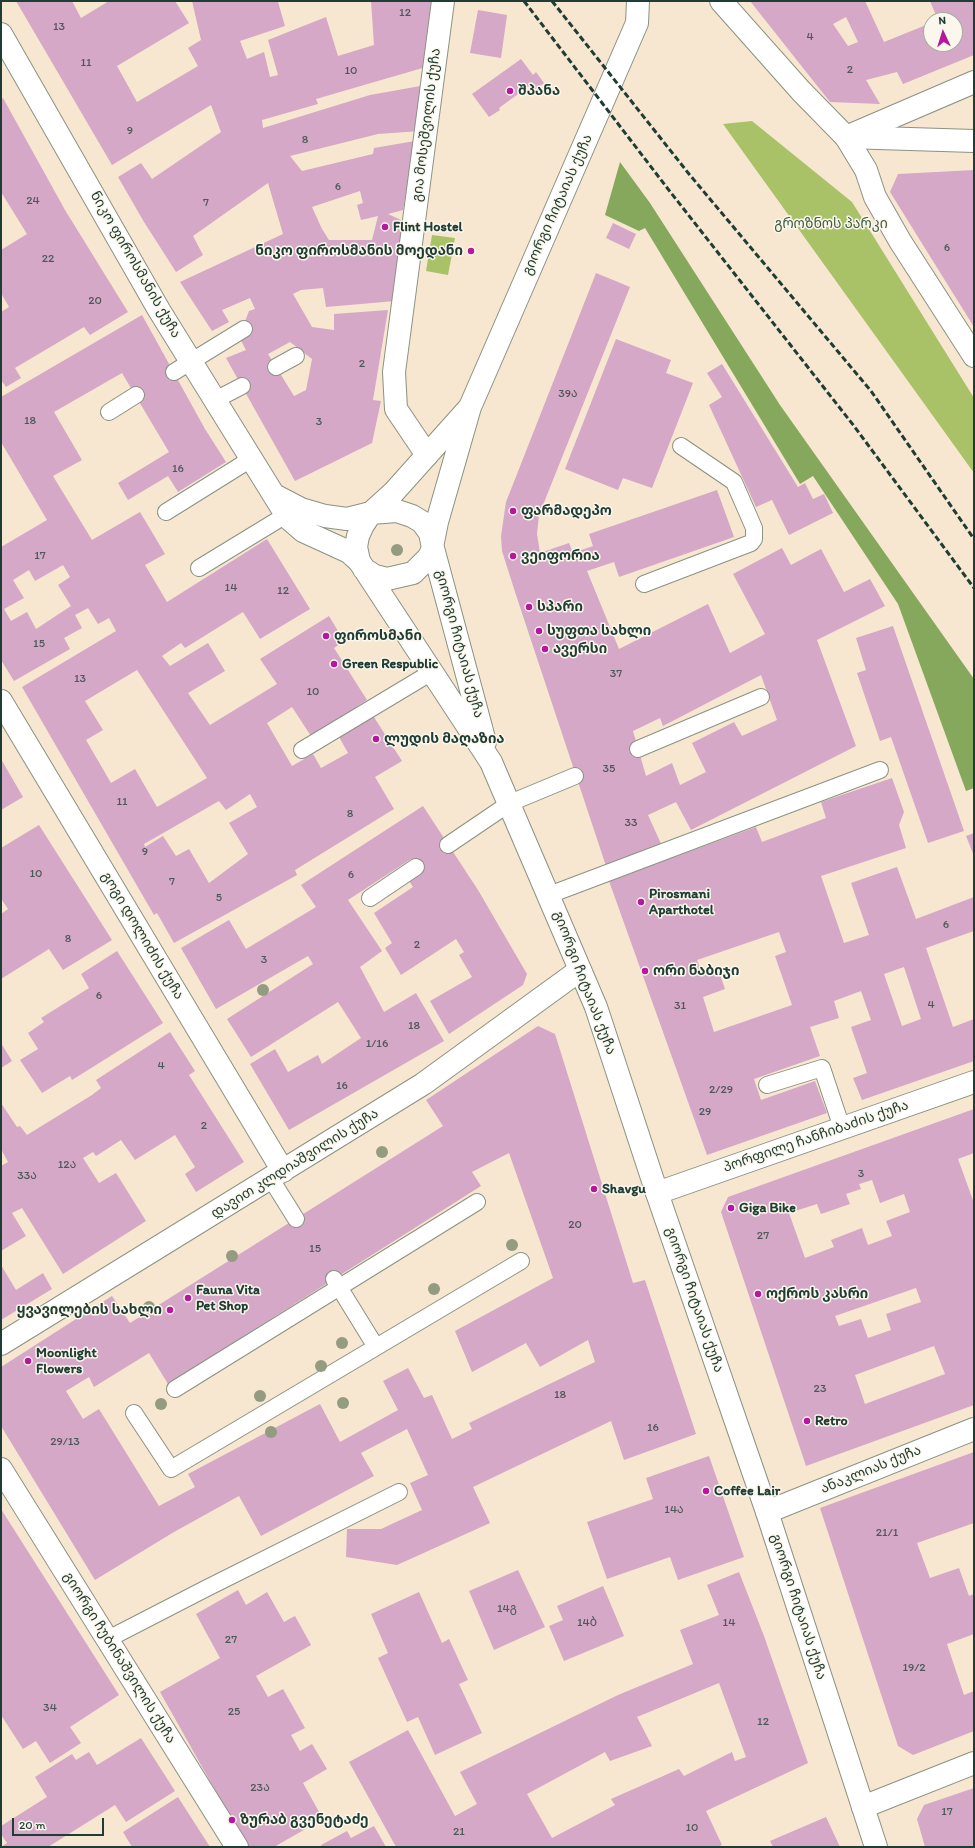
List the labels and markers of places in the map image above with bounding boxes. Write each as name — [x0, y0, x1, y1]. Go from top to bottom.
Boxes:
place label: შპანა — [518, 83, 560, 99]
marker: შპანა — [505, 86, 515, 96]
place label: Flint Hostel — [393, 219, 463, 235]
marker: Flint Hostel — [380, 222, 390, 232]
place label: ნიკო ფიროსმანის მოედანი — [255, 243, 463, 259]
marker: ნიკო ფიროსმანის მოედანი — [466, 246, 476, 256]
place label: ფარმადეპო — [521, 503, 612, 519]
marker: ფარმადეპო — [508, 506, 518, 516]
place label: ვეიფორია — [521, 548, 600, 564]
marker: ვეიფორია — [508, 551, 518, 561]
place label: სპარი — [537, 599, 583, 615]
marker: სპარი — [524, 602, 534, 612]
place label: სუფთა სახლი — [547, 623, 651, 639]
marker: სუფთა სახლი — [534, 626, 544, 636]
place label: ფიროსმანი — [334, 628, 422, 644]
marker: ფიროსმანი — [321, 631, 331, 641]
place label: ავერსი — [553, 641, 607, 657]
marker: ავერსი — [540, 644, 550, 654]
place label: Green Respublic — [342, 656, 438, 672]
marker: Green Respublic — [329, 659, 339, 669]
place label: ლუდის მაღაზია — [384, 731, 505, 747]
marker: ლუდის მაღაზია — [371, 734, 381, 744]
place label: Pirosmani Aparthotel — [649, 886, 714, 918]
marker: Pirosmani Aparthotel — [636, 897, 646, 907]
place label: ორი ნაბიჯი — [653, 963, 739, 979]
marker: ორი ნაბიჯი — [640, 966, 650, 976]
place label: Shavgu — [602, 1181, 646, 1197]
marker: Shavgu — [589, 1184, 599, 1194]
place label: Giga Bike — [739, 1200, 796, 1216]
marker: Giga Bike — [726, 1203, 736, 1213]
place label: Fauna Vita Pet Shop — [196, 1282, 260, 1314]
place label: ოქროს კასრი — [766, 1286, 868, 1302]
marker: ოქროს კასრი — [753, 1289, 763, 1299]
marker: Fauna Vita Pet Shop — [183, 1293, 193, 1303]
place label: ყვავილების სახლი — [17, 1302, 162, 1318]
marker: ყვავილების სახლი — [165, 1305, 175, 1315]
place label: Moonlight Flowers — [36, 1345, 97, 1378]
marker: Moonlight Flowers — [23, 1356, 33, 1366]
place label: Retro — [815, 1413, 848, 1429]
marker: Retro — [802, 1416, 812, 1426]
place label: Coffee Lair — [714, 1483, 780, 1499]
marker: Coffee Lair — [701, 1486, 711, 1496]
place label: ზურაბ გვენეტაძე — [240, 1812, 369, 1828]
marker: ზურაბ გვენეტაძე — [227, 1815, 237, 1825]

